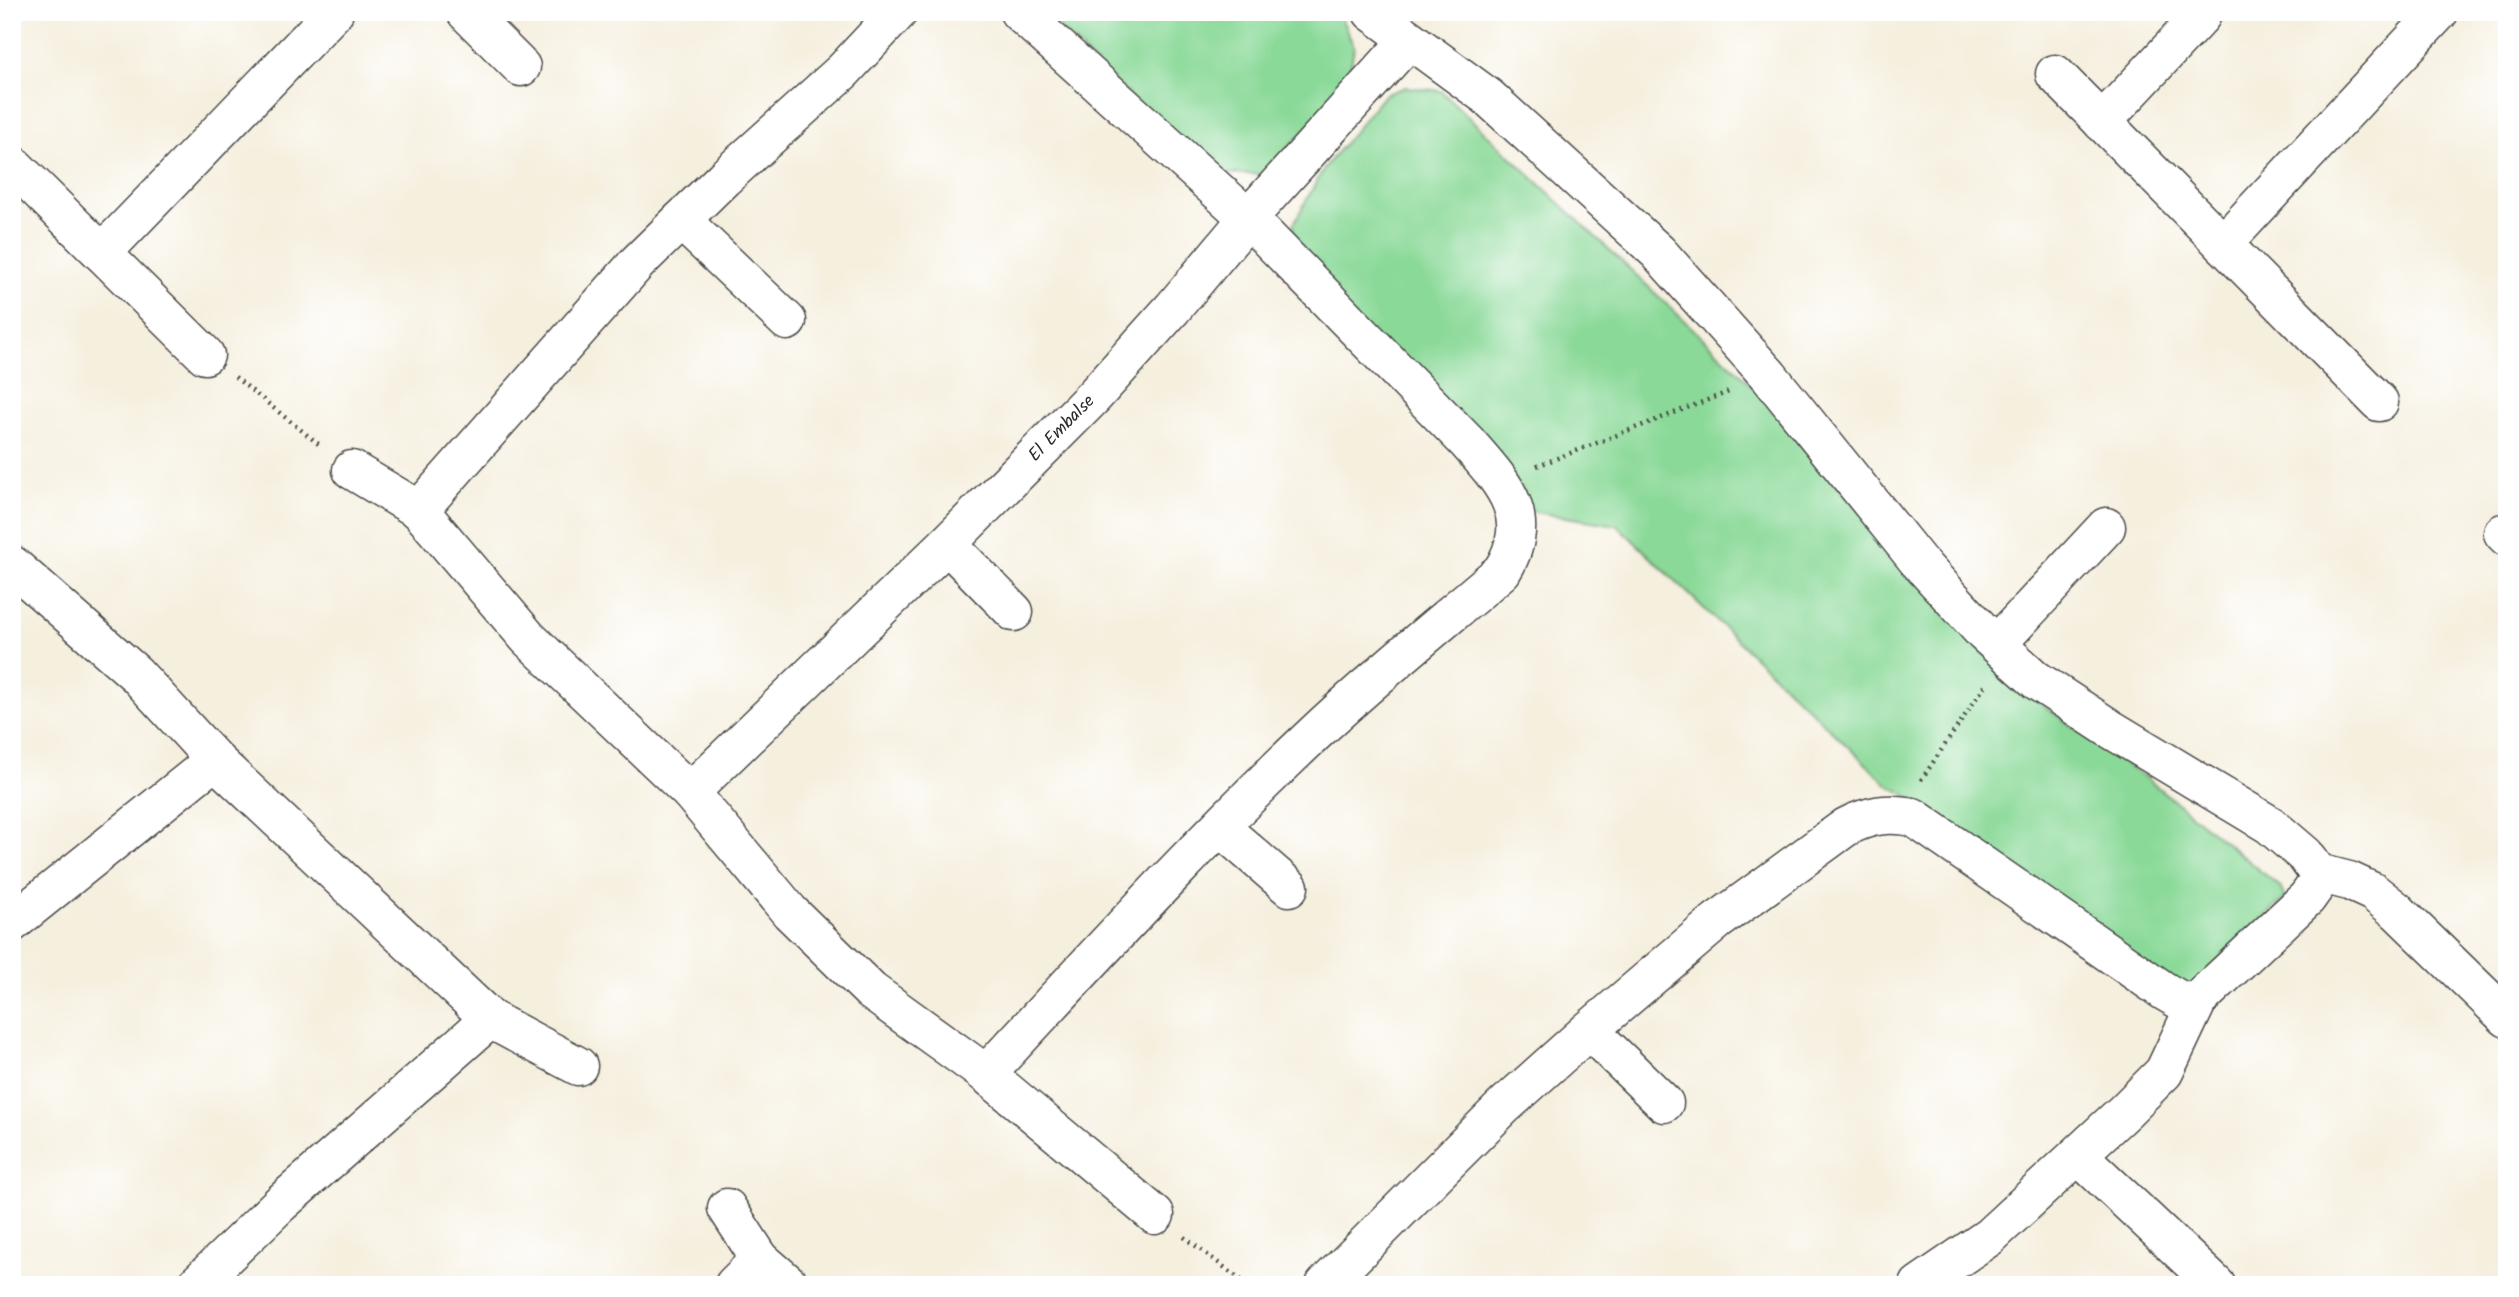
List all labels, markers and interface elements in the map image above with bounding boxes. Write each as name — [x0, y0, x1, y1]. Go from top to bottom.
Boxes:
street label: El Embalse — [1021, 388, 1102, 469]

